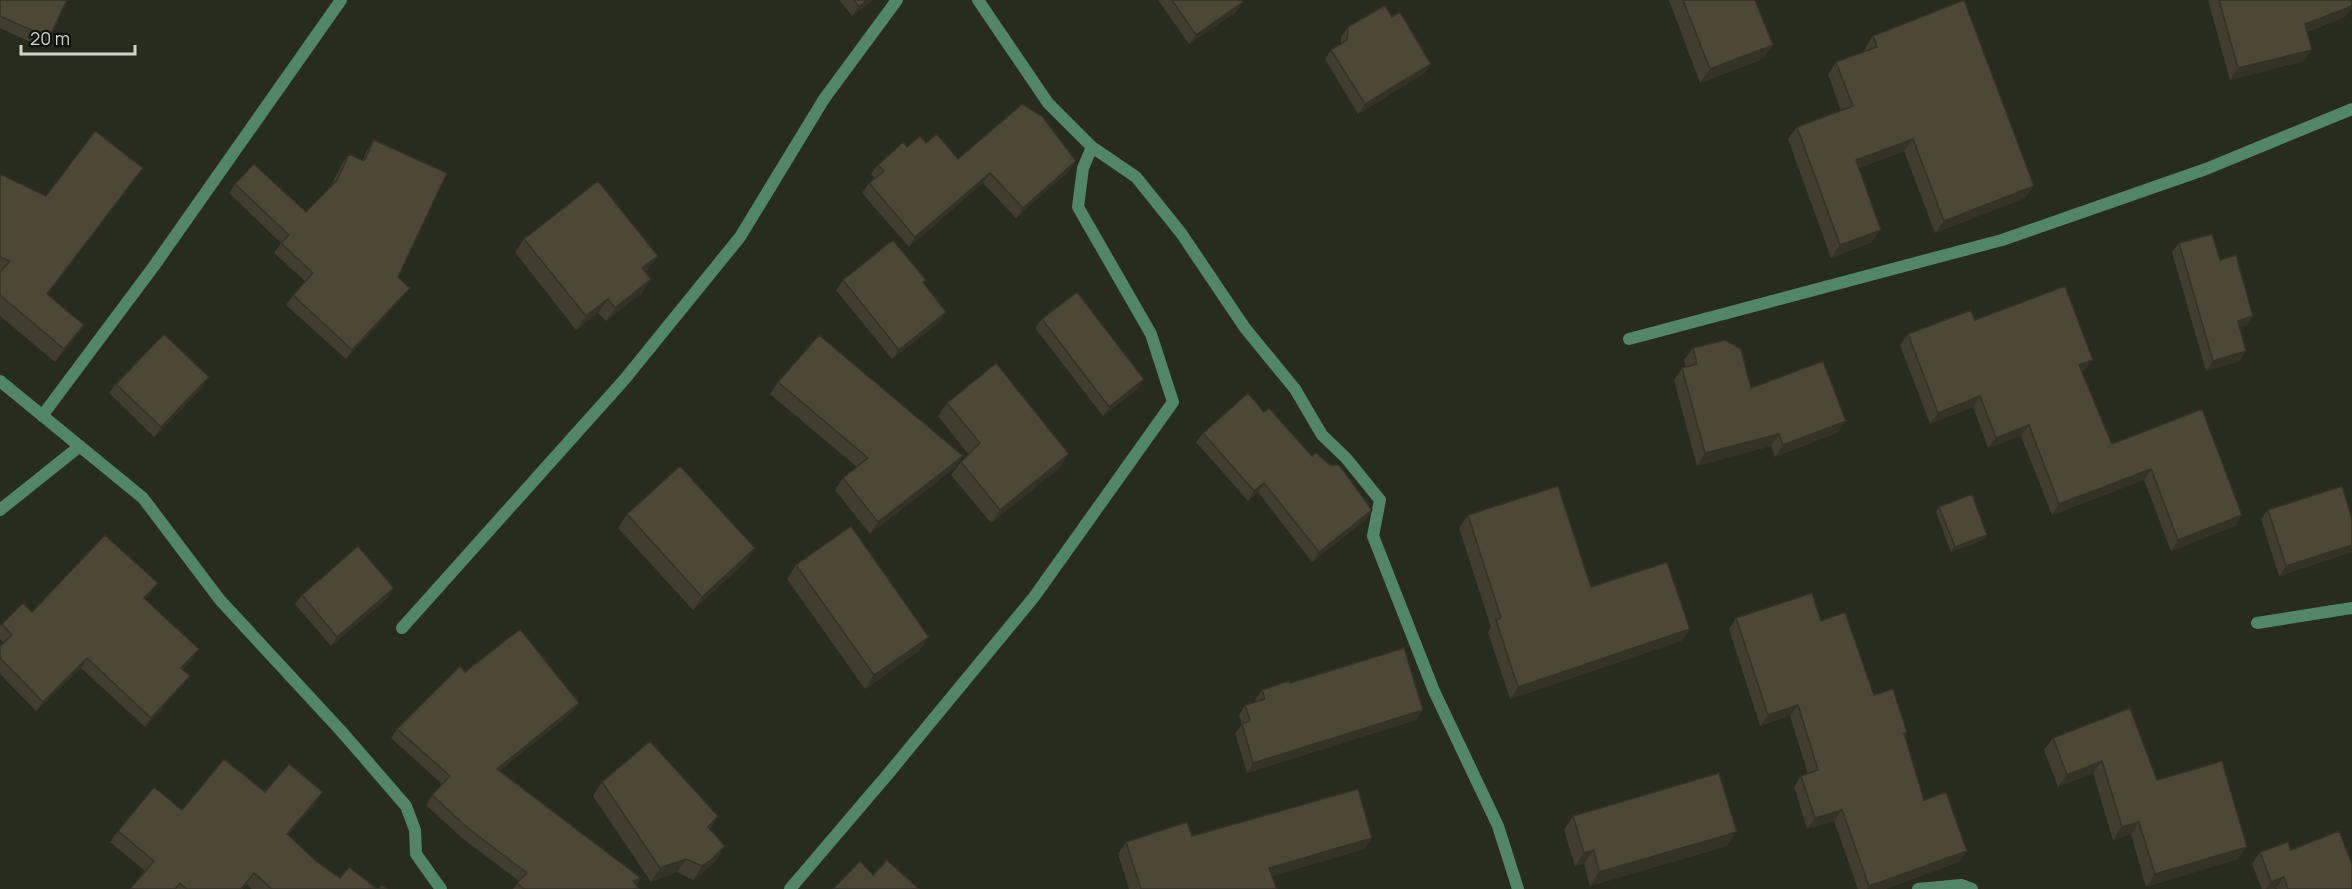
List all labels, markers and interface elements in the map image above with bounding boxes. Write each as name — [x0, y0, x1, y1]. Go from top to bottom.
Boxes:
scale bar — [21, 18, 135, 56]
text: 20 m — [30, 26, 70, 50]

